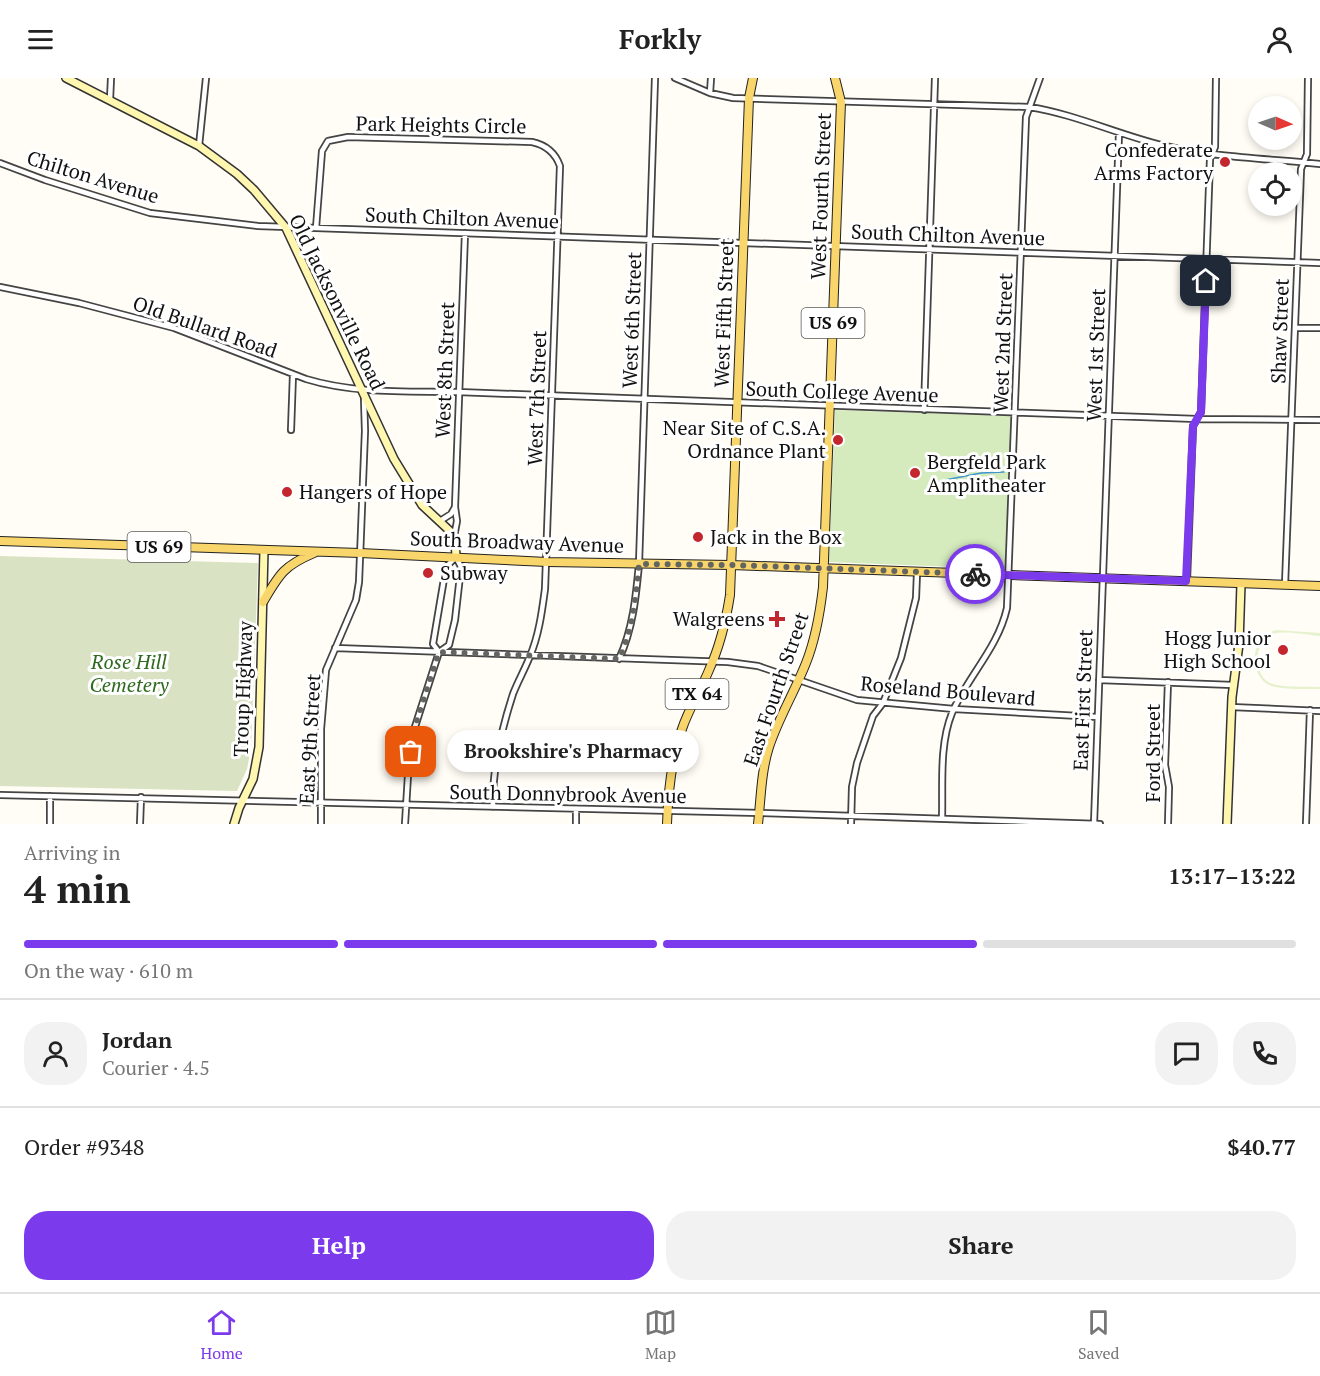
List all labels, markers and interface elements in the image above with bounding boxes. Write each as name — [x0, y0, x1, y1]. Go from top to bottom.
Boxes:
text: Forkly — [619, 21, 701, 57]
icon: menu — [24, 23, 57, 56]
icon: person — [1263, 23, 1296, 56]
north arrow — [1248, 96, 1302, 150]
map controls — [1248, 96, 1302, 216]
street label: Park Heights Circle — [355, 110, 527, 139]
street label: West Fourth Street — [804, 112, 837, 280]
place label: Confederate Arms Factory — [1094, 136, 1214, 186]
street label: Chilton Avenue — [24, 144, 163, 209]
marker: Confederate Arms Factory — [1218, 155, 1232, 169]
button: locate — [1248, 162, 1302, 216]
street label: South Chilton Avenue — [364, 201, 560, 234]
street label: Old Jacksonville Road — [283, 209, 392, 394]
street label: South Chilton Avenue — [850, 218, 1046, 251]
street label: West Fifth Street — [707, 237, 740, 388]
street label: West 6th Street — [616, 251, 647, 389]
pin — [1180, 255, 1231, 306]
icon: home — [1189, 264, 1222, 297]
street label: West 2nd Street — [987, 272, 1018, 414]
street label: Shaw Street — [1264, 277, 1295, 384]
street label: West 1st Street — [1080, 287, 1111, 422]
street label: Old Bullard Road — [129, 289, 281, 364]
street label: West 8th Street — [429, 301, 460, 439]
road number: US 69 — [802, 308, 864, 338]
street label: West 7th Street — [521, 329, 552, 466]
street label: South College Avenue — [745, 375, 939, 408]
place label: Near Site of C.S.A. Ordnance Plant — [663, 414, 827, 464]
marker: Near Site of C.S.A. Ordnance Plant — [831, 433, 845, 447]
place label: Bergfeld Park Amplitheater — [927, 448, 1047, 498]
marker: Bergfeld Park Amplitheater — [908, 466, 922, 480]
place label: Hangers of Hope — [299, 478, 447, 505]
marker: Hangers of Hope — [280, 485, 294, 499]
place label: Jack in the Box — [710, 523, 842, 550]
street label: South Broadway Avenue — [409, 524, 625, 559]
marker: Jack in the Box — [691, 530, 705, 544]
road number: US 69 — [128, 532, 190, 562]
courier — [945, 544, 1005, 604]
icon: bike — [959, 558, 992, 591]
place label: Subway — [440, 559, 509, 586]
marker: Subway — [421, 566, 435, 580]
place label: Walgreens — [673, 605, 765, 632]
street label: East Fourth Street — [737, 608, 815, 769]
marker: Walgreens — [770, 612, 784, 626]
street label: Troup Highway — [227, 620, 258, 757]
place label: Hogg Junior High School — [1163, 624, 1271, 674]
street label: East First Street — [1067, 628, 1098, 771]
marker: Hogg Junior High School — [1276, 643, 1290, 657]
park label: Rose Hill Cemetery — [89, 648, 169, 698]
street label: Roseland Boulevard — [859, 669, 1037, 712]
street label: East 9th Street — [293, 672, 326, 805]
road number: TX 64 — [666, 679, 728, 709]
street label: Ford Street — [1139, 703, 1166, 802]
pin — [385, 726, 436, 777]
callout: Brookshire's Pharmacy — [447, 731, 699, 773]
icon: bag — [394, 735, 427, 768]
text: Brookshire's Pharmacy — [464, 737, 682, 764]
street label: South Donnybrook Avenue — [449, 778, 687, 809]
text: Arriving in — [24, 839, 120, 866]
text: 13:17–13:22 — [1168, 861, 1296, 890]
text: 4 min — [24, 862, 131, 914]
text: On the way · 610 m — [24, 957, 193, 984]
button: person — [24, 1022, 87, 1085]
button: chat — [1155, 1022, 1218, 1085]
button: phone — [1233, 1022, 1296, 1085]
text: Jordan — [102, 1025, 172, 1054]
text: Courier · 4.5 — [102, 1054, 210, 1081]
text: Order #9348 — [24, 1132, 144, 1161]
text: $40.77 — [1227, 1132, 1296, 1161]
button: Help — [24, 1211, 654, 1280]
button: Share — [666, 1211, 1296, 1280]
tab: Home — [201, 1306, 243, 1364]
tab: Map — [644, 1306, 677, 1364]
tab: Saved — [1078, 1306, 1119, 1364]

